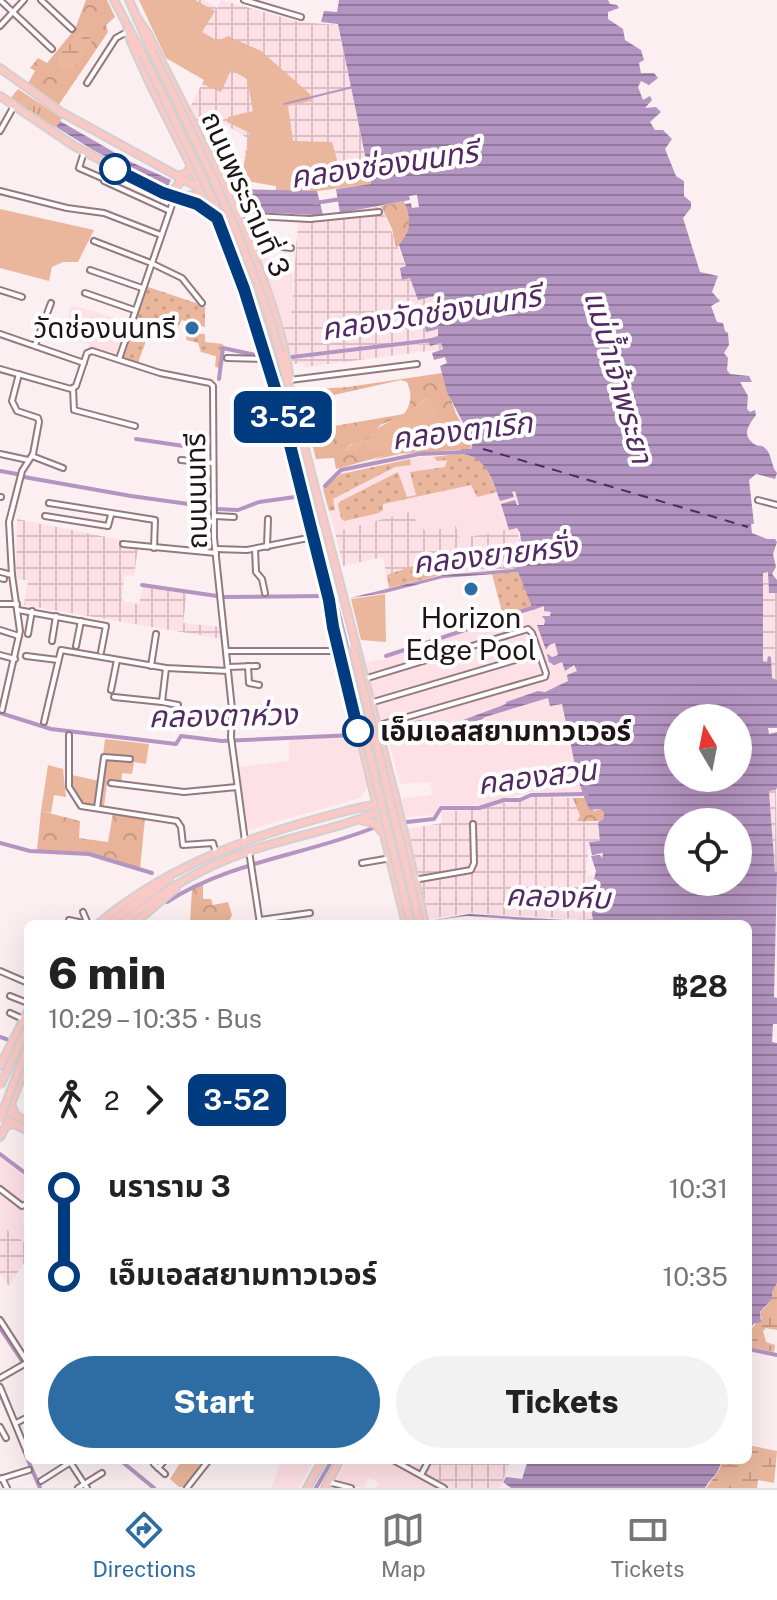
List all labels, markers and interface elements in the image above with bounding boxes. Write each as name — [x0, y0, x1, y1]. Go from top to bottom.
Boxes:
street label: ถนนพระรามที่ 3 — [195, 105, 299, 282]
water label: คลองช่องนนทรี — [288, 132, 485, 195]
unlabelled marker — [100, 154, 130, 184]
water label: คลองวัดช่องนนทรี — [319, 276, 549, 347]
water label: แม่น้ำเจ้าพระยา — [577, 286, 663, 469]
place label: วัดช่องนนทรี — [33, 311, 176, 344]
marker: วัดช่องนนทรี — [183, 319, 201, 337]
line badge: 3-52 — [227, 391, 339, 443]
text: 3-52 — [250, 400, 316, 433]
water label: คลองตาเริก — [390, 403, 535, 456]
street label: ถนนนนทรี — [178, 433, 213, 549]
water label: คลองยายหรั่ง — [411, 527, 581, 581]
marker: Horizon Edge Pool — [462, 580, 480, 598]
place label: Horizon Edge Pool — [405, 601, 537, 666]
water label: คลองตาห่วง — [148, 696, 299, 734]
north arrow — [664, 704, 752, 792]
map controls — [664, 704, 752, 896]
place label: เอ็มเอสสยามทาวเวอร์ — [380, 714, 631, 747]
marker: เอ็มเอสสยามทาวเวอร์ — [343, 716, 373, 746]
water label: คลองสวน — [476, 751, 600, 801]
button: locate — [664, 808, 752, 896]
water label: คลองหีบ — [505, 876, 613, 916]
text: 6 min — [48, 947, 166, 999]
text: ฿28 — [671, 968, 728, 1004]
text: 10:29 – 10:35 · Bus — [48, 1003, 262, 1034]
icon: walk — [48, 1078, 92, 1122]
icon: forward — [132, 1078, 176, 1122]
text: 3-52 — [204, 1083, 270, 1116]
text: 2 — [104, 1085, 120, 1116]
text: นราราม 3 — [108, 1168, 231, 1204]
text: 10:31 — [669, 1173, 728, 1204]
text: เอ็มเอสสยามทาวเวอร์ — [108, 1256, 377, 1292]
text: 10:35 — [663, 1261, 728, 1292]
button: Start — [48, 1356, 380, 1448]
button: Tickets — [396, 1356, 728, 1448]
tab: Directions — [93, 1508, 196, 1582]
tab: Map — [381, 1508, 426, 1582]
tab: Tickets — [611, 1508, 684, 1582]

